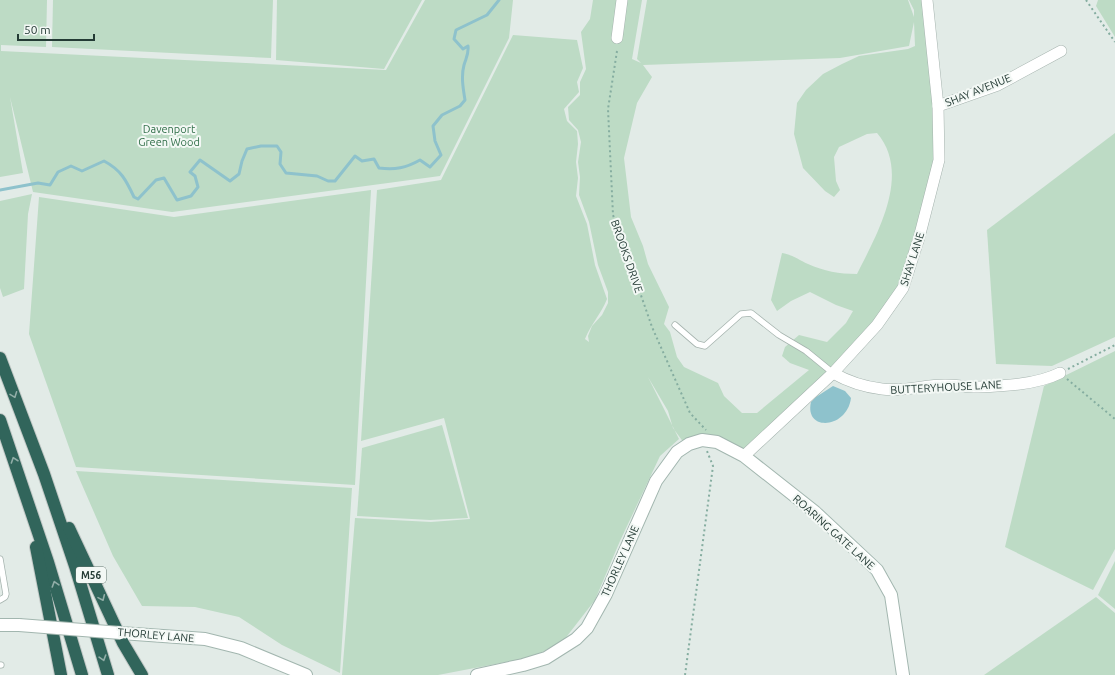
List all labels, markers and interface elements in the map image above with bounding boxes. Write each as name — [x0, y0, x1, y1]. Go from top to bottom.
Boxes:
scale bar — [18, 16, 94, 42]
text: 50 m — [24, 23, 51, 36]
street label: SHAY AVENUE — [943, 71, 1013, 109]
park label: Davenport Green Wood — [138, 123, 200, 148]
street label: BROOKS DRIVE — [609, 218, 645, 294]
street label: SHAY LANE — [898, 231, 926, 287]
street label: BUTTERYHOUSE LANE — [890, 378, 1002, 396]
one-way arrow — [9, 391, 17, 398]
one-way arrow — [10, 456, 19, 463]
street label: ROARING GATE LANE — [791, 492, 877, 572]
street label: THORLEY LANE — [599, 523, 641, 599]
road number: M56 — [76, 567, 106, 583]
one-way arrow — [51, 581, 60, 588]
one-way arrow — [97, 594, 105, 602]
street label: THORLEY LANE — [117, 626, 195, 644]
one-way arrow — [98, 654, 107, 661]

